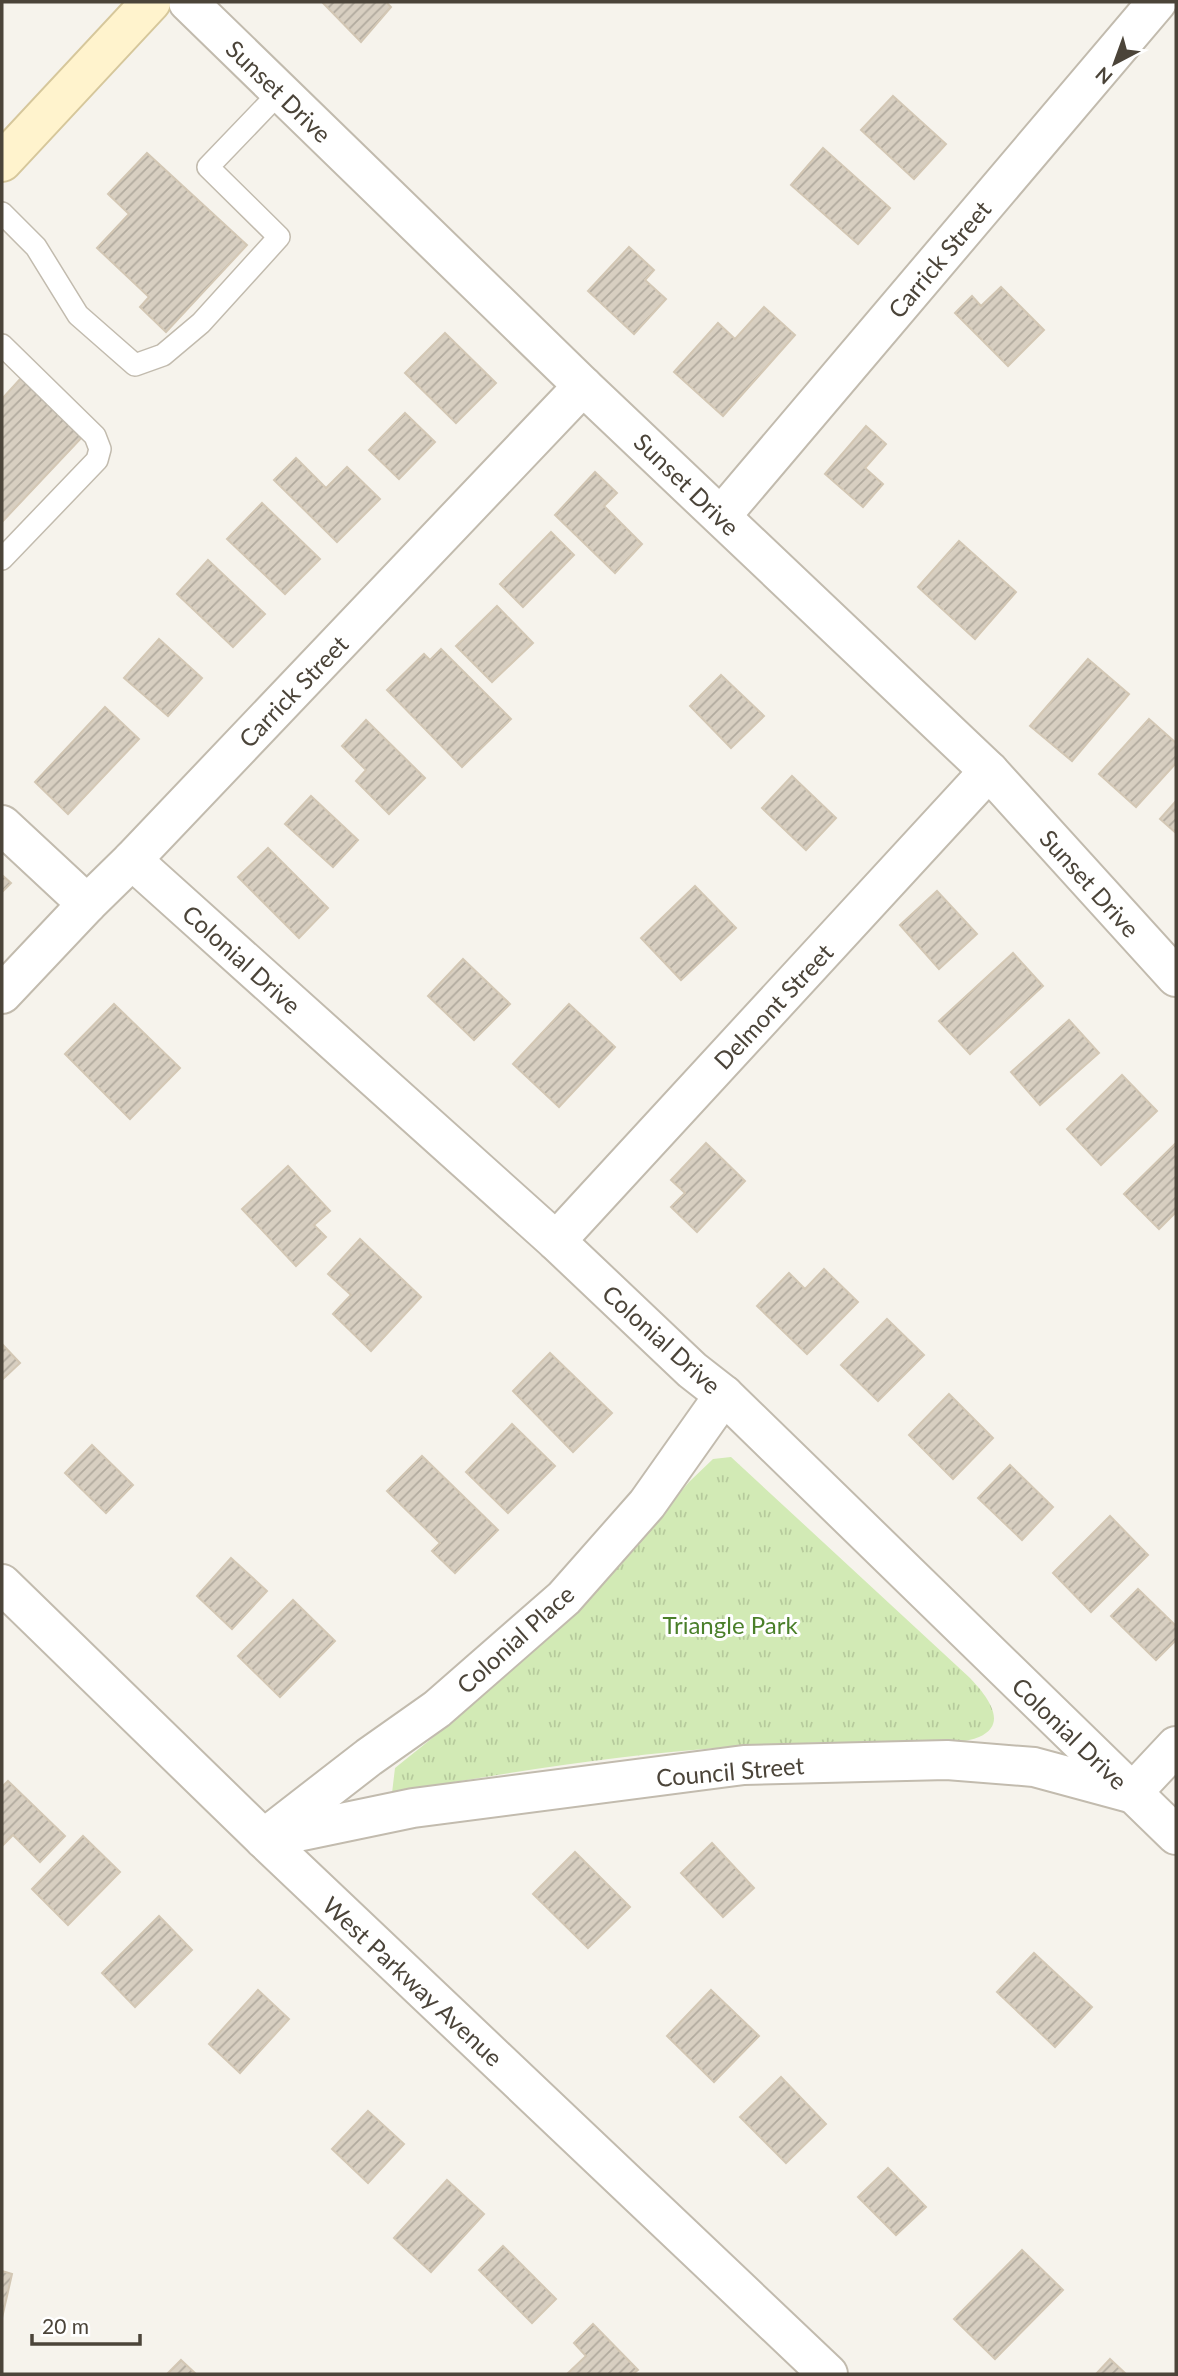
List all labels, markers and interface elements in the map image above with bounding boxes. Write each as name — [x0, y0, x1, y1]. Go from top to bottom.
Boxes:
north arrow — [1080, 28, 1150, 98]
street label: Sunset Drive — [221, 34, 337, 148]
text: N — [1090, 63, 1117, 90]
street label: Carrick Street — [882, 194, 997, 324]
street label: Sunset Drive — [629, 427, 745, 541]
street label: Carrick Street — [232, 629, 354, 753]
street label: Sunset Drive — [1034, 823, 1146, 943]
street label: Colonial Drive — [177, 898, 307, 1020]
street label: Delmont Street — [708, 937, 839, 1075]
street label: Colonial Drive — [597, 1278, 727, 1400]
street label: Colonial Place — [451, 1579, 579, 1699]
park label: Triangle Park — [662, 1610, 798, 1639]
street label: Colonial Drive — [1006, 1671, 1134, 1795]
street label: Council Street — [655, 1750, 806, 1792]
street label: West Parkway Avenue — [317, 1890, 509, 2072]
scale bar — [32, 2302, 140, 2346]
text: 20 m — [42, 2313, 89, 2338]

